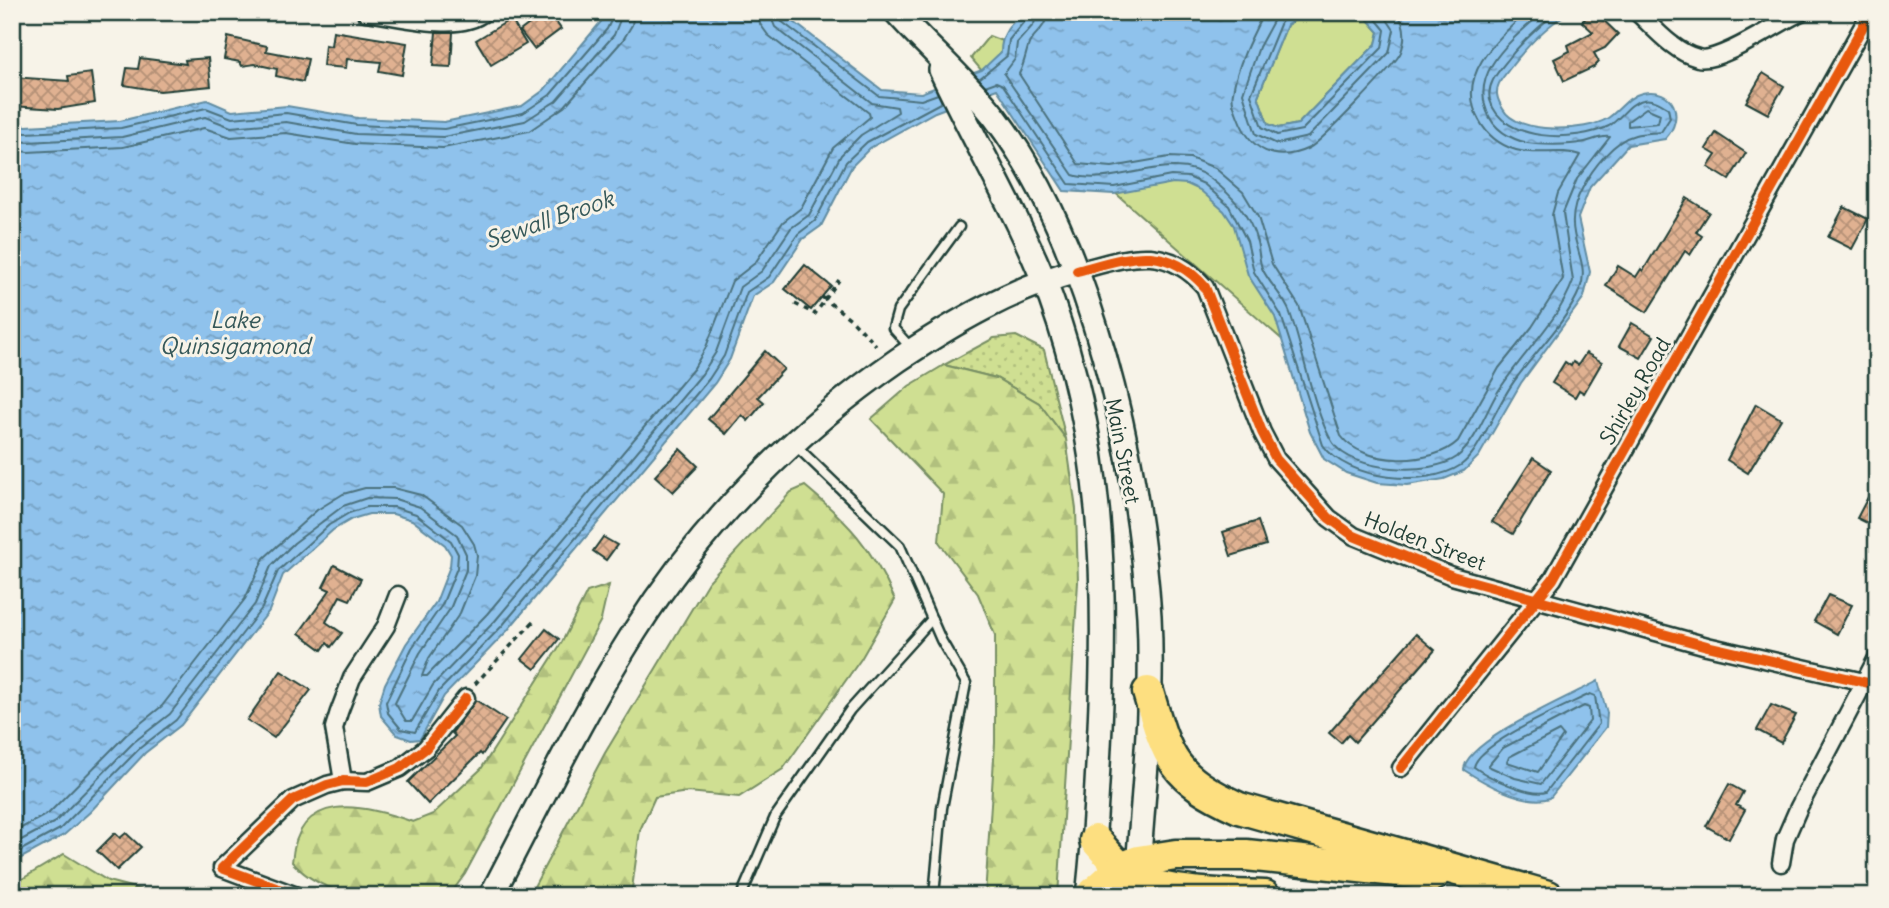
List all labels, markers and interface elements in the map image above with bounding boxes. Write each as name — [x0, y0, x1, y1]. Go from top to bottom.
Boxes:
water label: Sewall Brook — [481, 183, 618, 255]
water label: Lake Quinsigamond — [160, 305, 314, 360]
street label: Shirley Road — [1593, 333, 1677, 449]
street label: Main Street — [1100, 396, 1146, 506]
street label: Holden Street — [1360, 505, 1490, 577]

